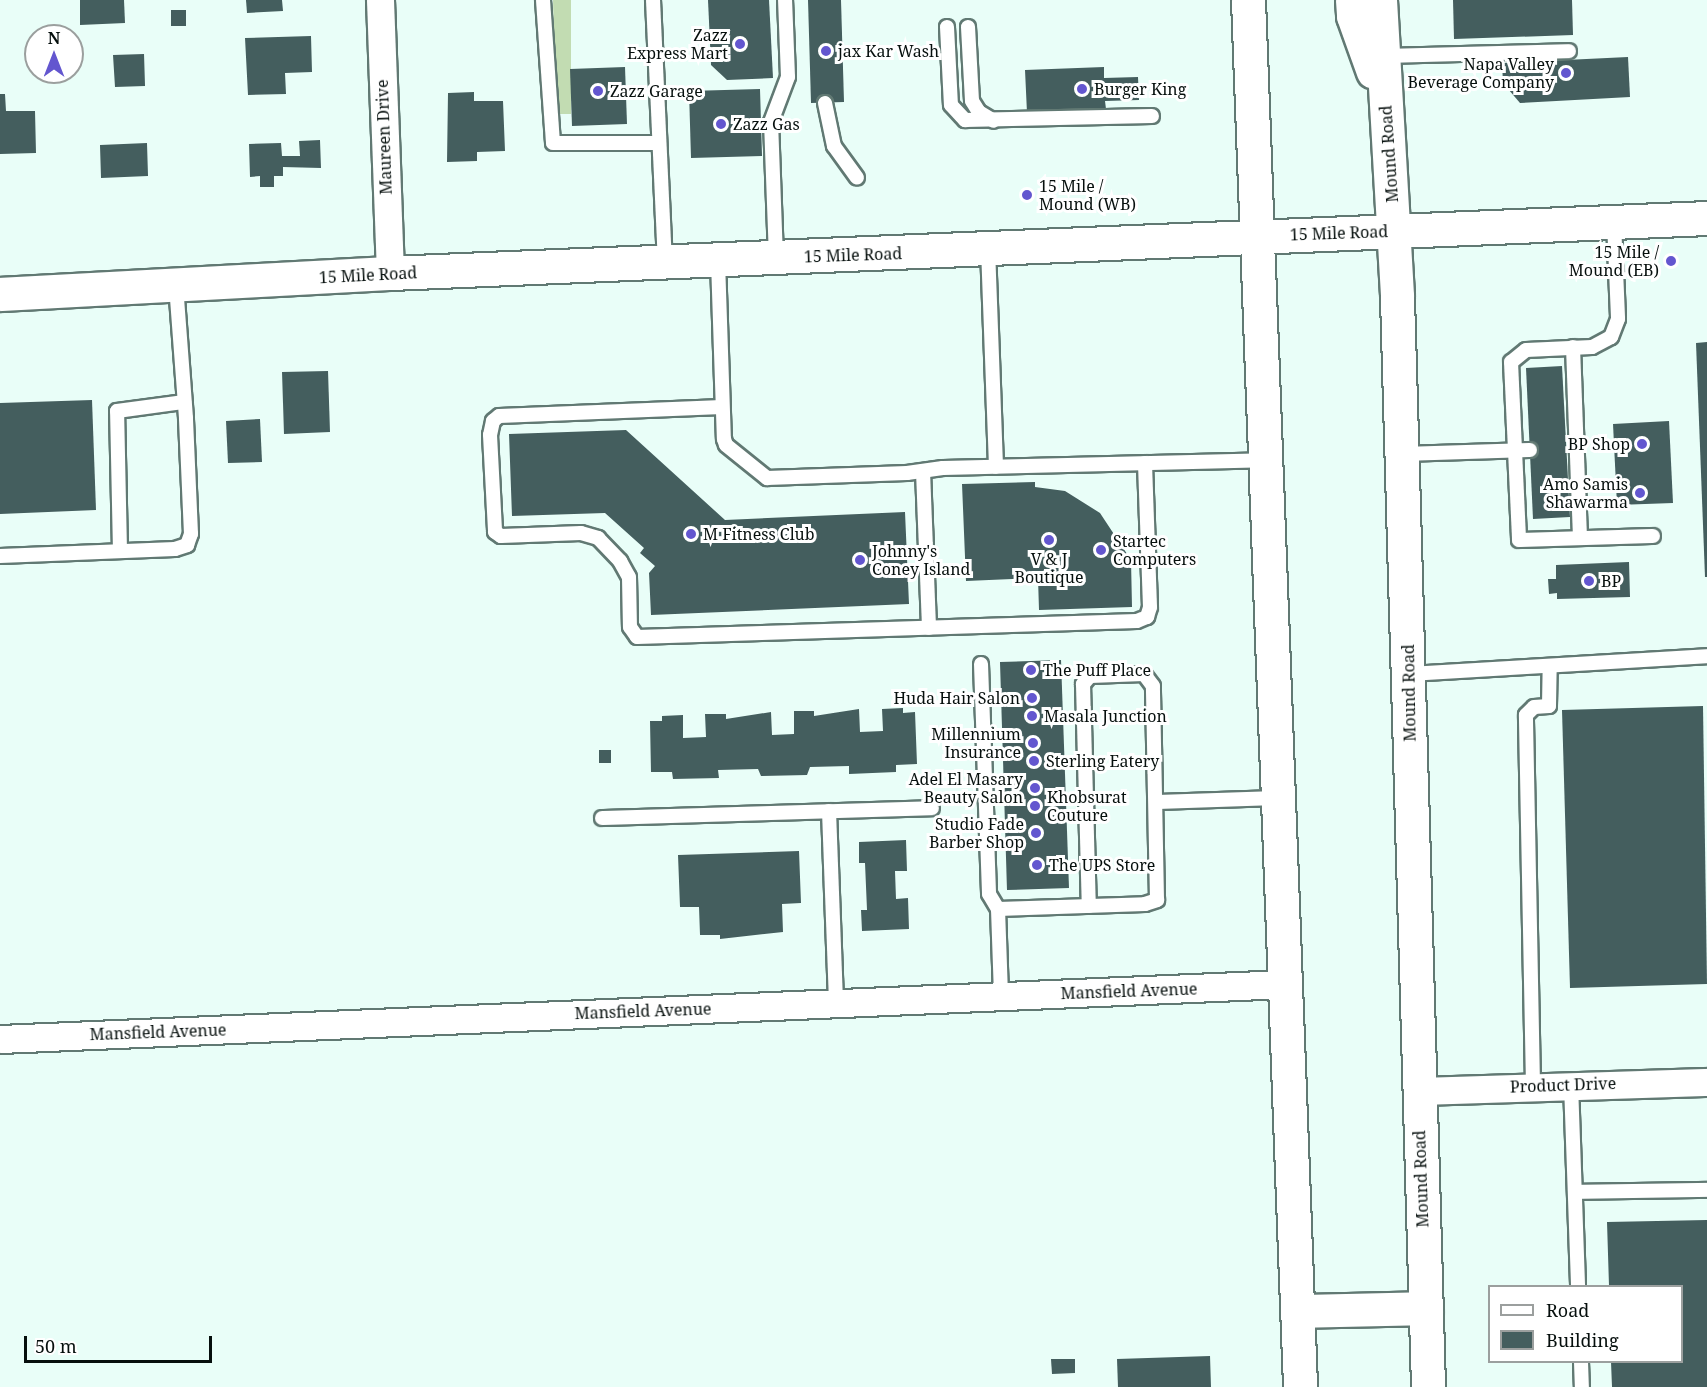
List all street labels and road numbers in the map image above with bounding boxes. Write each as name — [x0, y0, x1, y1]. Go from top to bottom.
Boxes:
street label: Maureen Drive — [372, 79, 396, 195]
street label: Mound Road — [1376, 105, 1402, 203]
street label: 15 Mile Road — [1289, 222, 1389, 244]
street label: 15 Mile Road — [803, 244, 903, 266]
street label: 15 Mile Road — [318, 263, 418, 287]
street label: Mound Road — [1399, 644, 1419, 742]
street label: Mansfield Avenue — [1060, 979, 1198, 1003]
street label: Mansfield Avenue — [574, 999, 712, 1023]
street label: Mansfield Avenue — [89, 1020, 227, 1044]
street label: Product Drive — [1510, 1074, 1616, 1096]
street label: Mound Road — [1410, 1130, 1432, 1228]

